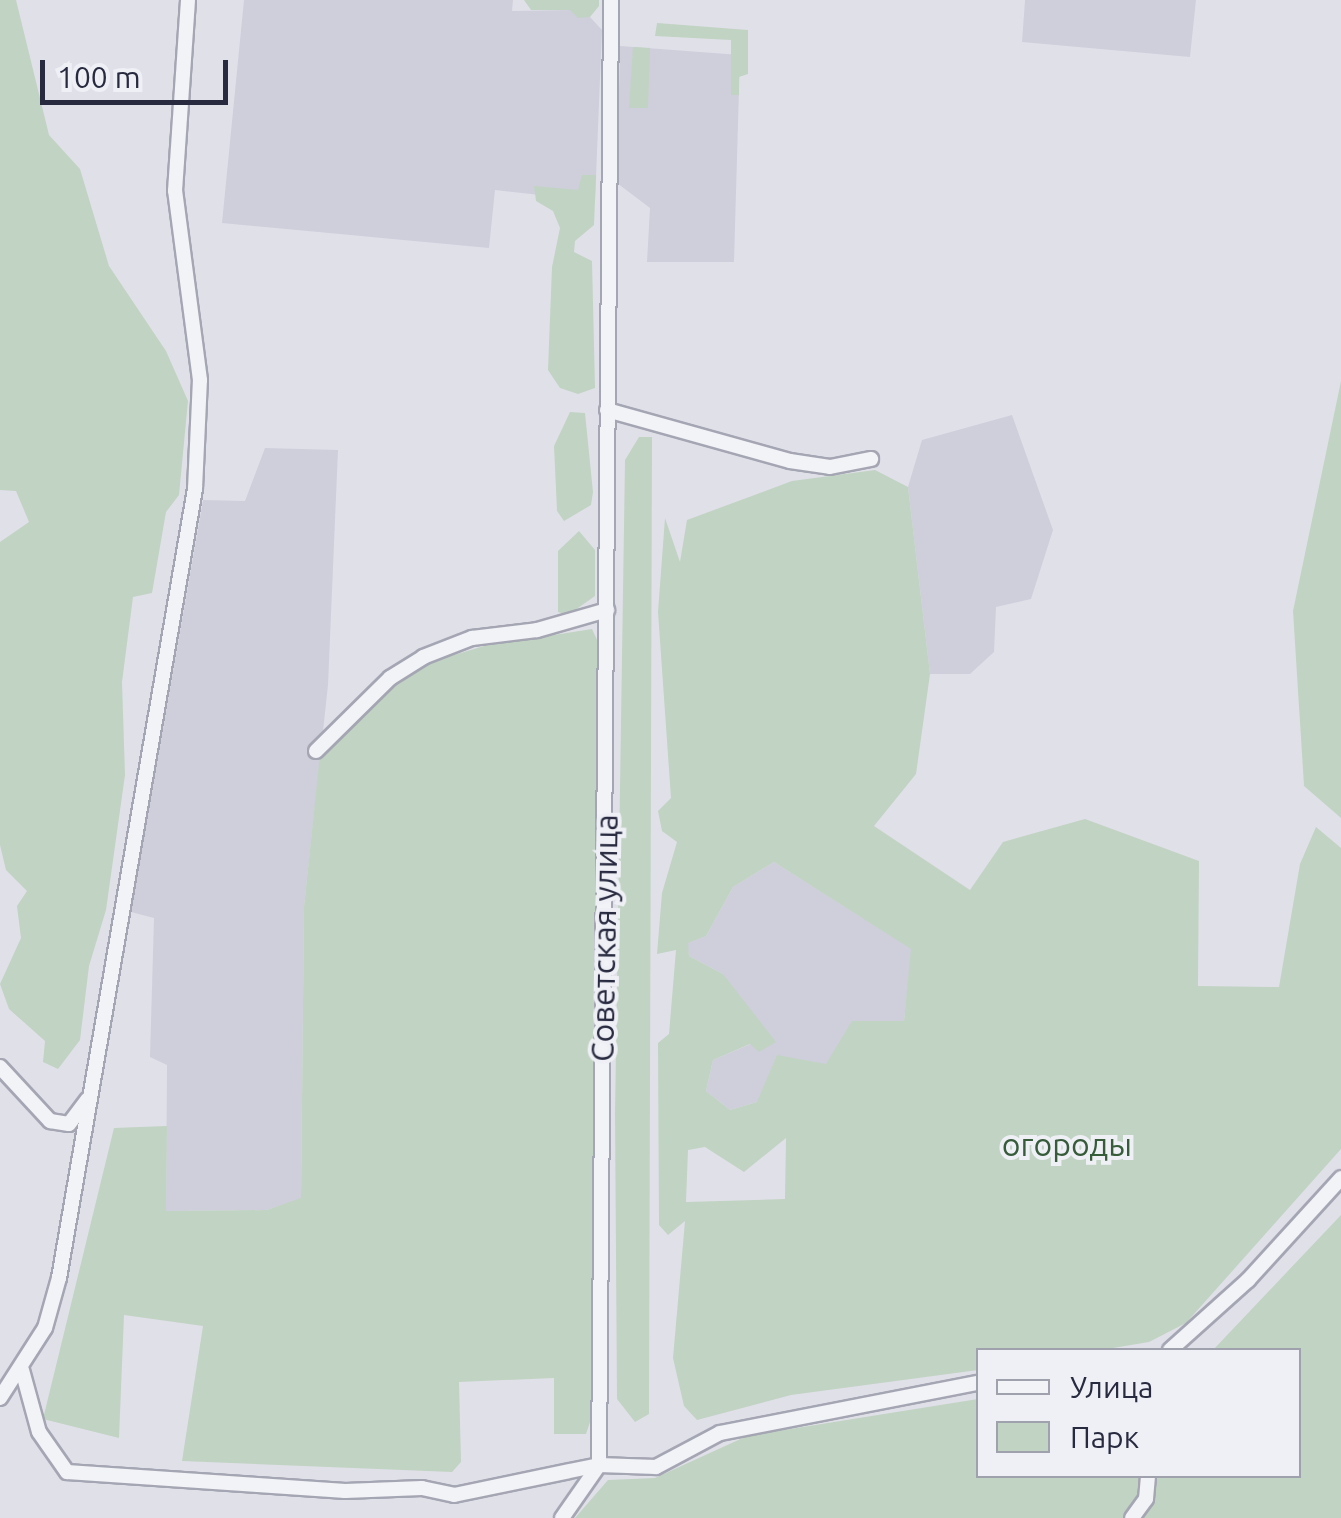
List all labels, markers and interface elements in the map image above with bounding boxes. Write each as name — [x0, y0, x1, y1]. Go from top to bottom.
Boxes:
scale bar — [45, 40, 232, 102]
text: 100 m — [57, 60, 141, 94]
street label: Советская улица — [583, 814, 625, 1062]
park label: огороды — [1002, 1125, 1132, 1163]
legend — [976, 1348, 1301, 1478]
text: Улица — [1070, 1370, 1154, 1404]
text: Парк — [1070, 1420, 1139, 1454]

